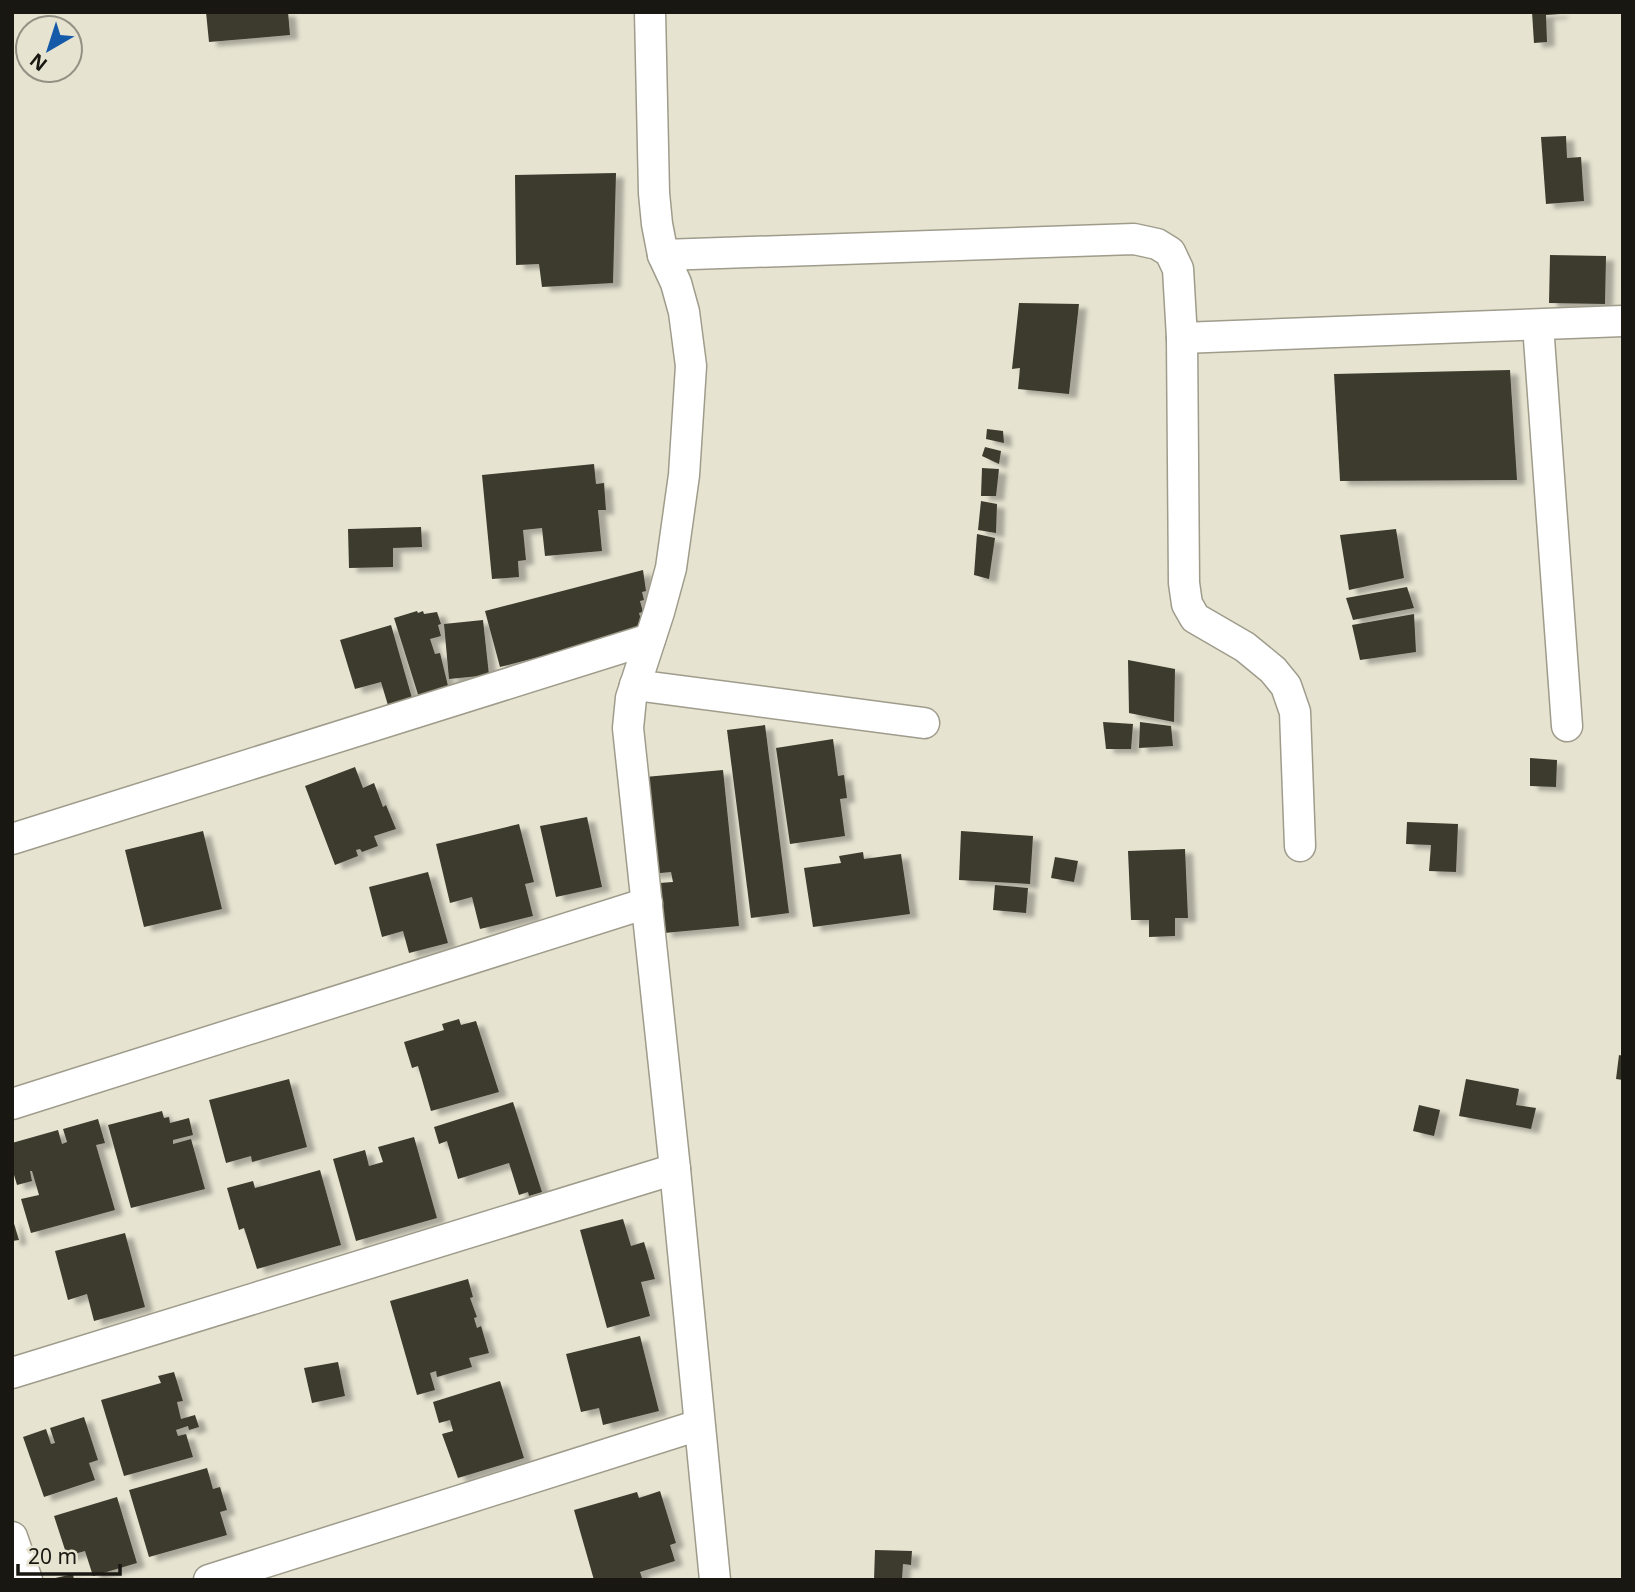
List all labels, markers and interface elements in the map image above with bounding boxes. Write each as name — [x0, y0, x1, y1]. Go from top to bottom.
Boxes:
north arrow — [14, 14, 84, 84]
text: N — [24, 47, 52, 77]
scale bar — [18, 1532, 119, 1576]
text: 20 m — [28, 1542, 77, 1570]

